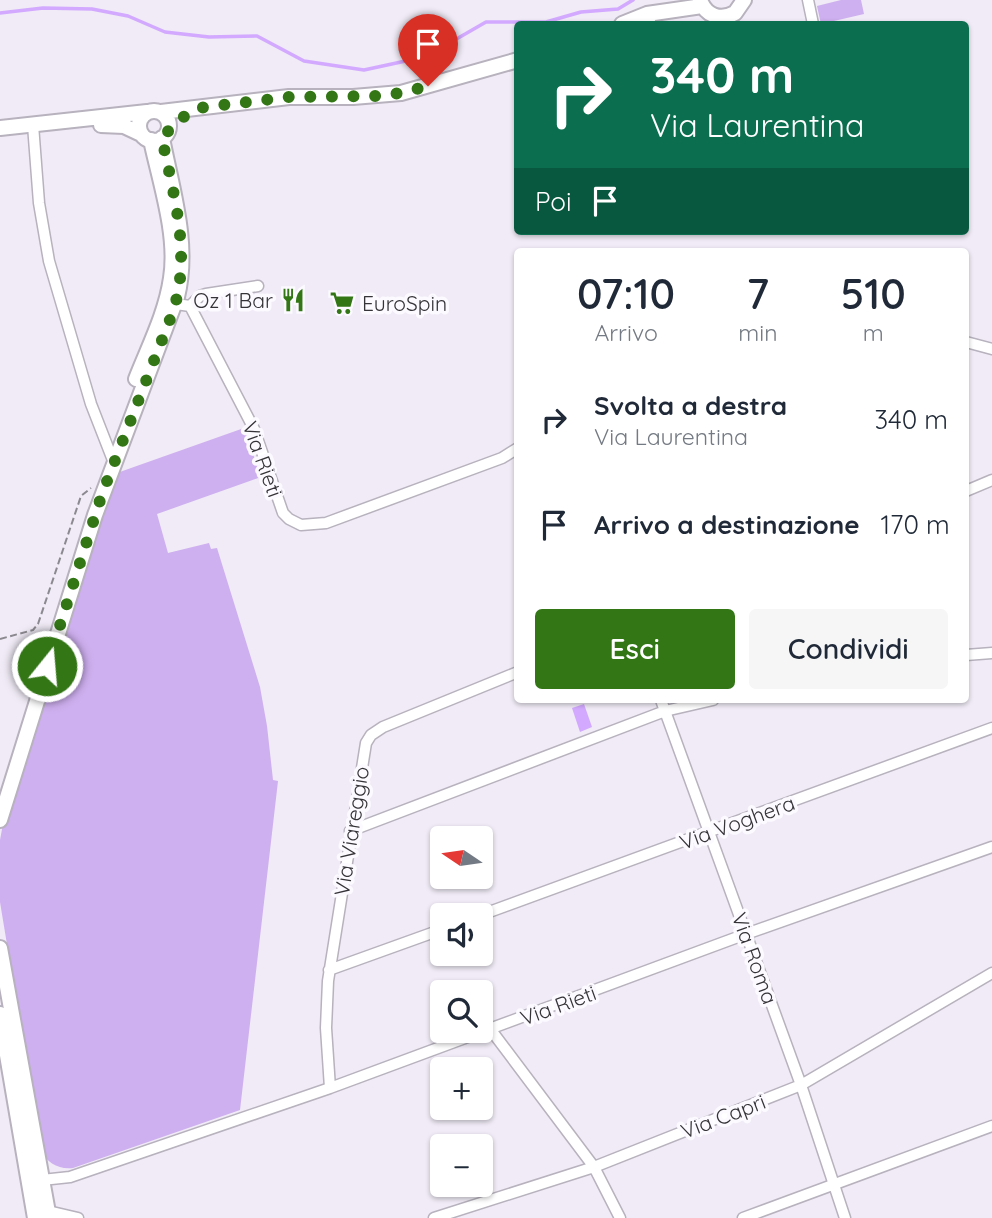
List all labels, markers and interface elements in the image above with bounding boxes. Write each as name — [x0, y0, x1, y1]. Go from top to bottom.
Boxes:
pin — [398, 14, 458, 86]
icon: arrive — [409, 25, 447, 63]
text: 340 m — [650, 44, 794, 105]
icon: right — [535, 49, 626, 140]
text: Via Laurentina — [650, 105, 864, 145]
icon: arrive — [586, 182, 624, 220]
text: Poi — [535, 185, 572, 218]
text: 07:10 — [577, 267, 675, 320]
text: 7 — [747, 267, 769, 320]
text: 510 — [841, 267, 906, 320]
restaurant icon: Oz 1 Bar — [279, 286, 307, 314]
place label: Oz 1 Bar — [193, 287, 273, 313]
supermarket icon: EuroSpin — [328, 289, 356, 317]
place label: EuroSpin — [362, 290, 447, 316]
text: Arrivo — [594, 318, 658, 347]
text: min — [738, 318, 777, 347]
text: m — [863, 318, 884, 347]
text: Svolta a destra — [594, 389, 787, 422]
icon: right — [535, 401, 573, 439]
text: 340 m — [874, 403, 948, 436]
street label: Via Rieti — [237, 417, 289, 501]
text: Via Laurentina — [594, 422, 748, 451]
icon: arrive — [535, 506, 573, 544]
text: Arrivo a destinazione — [594, 508, 860, 541]
text: 170 m — [881, 508, 950, 541]
button: Esci — [535, 609, 735, 689]
button: Condividi — [749, 609, 948, 689]
position arrow — [10, 629, 84, 703]
street label: Via Viareggio — [328, 764, 374, 898]
street label: Via Voghera — [676, 789, 798, 855]
north arrow — [430, 826, 494, 889]
map controls — [430, 826, 493, 1197]
button: sound — [430, 903, 493, 966]
street label: Via Roma — [726, 909, 784, 1007]
street label: Via Rieti — [516, 979, 600, 1031]
button: search — [430, 980, 493, 1043]
button: + — [430, 1057, 493, 1120]
street label: Via Capri — [677, 1088, 769, 1144]
button: − — [430, 1134, 493, 1197]

